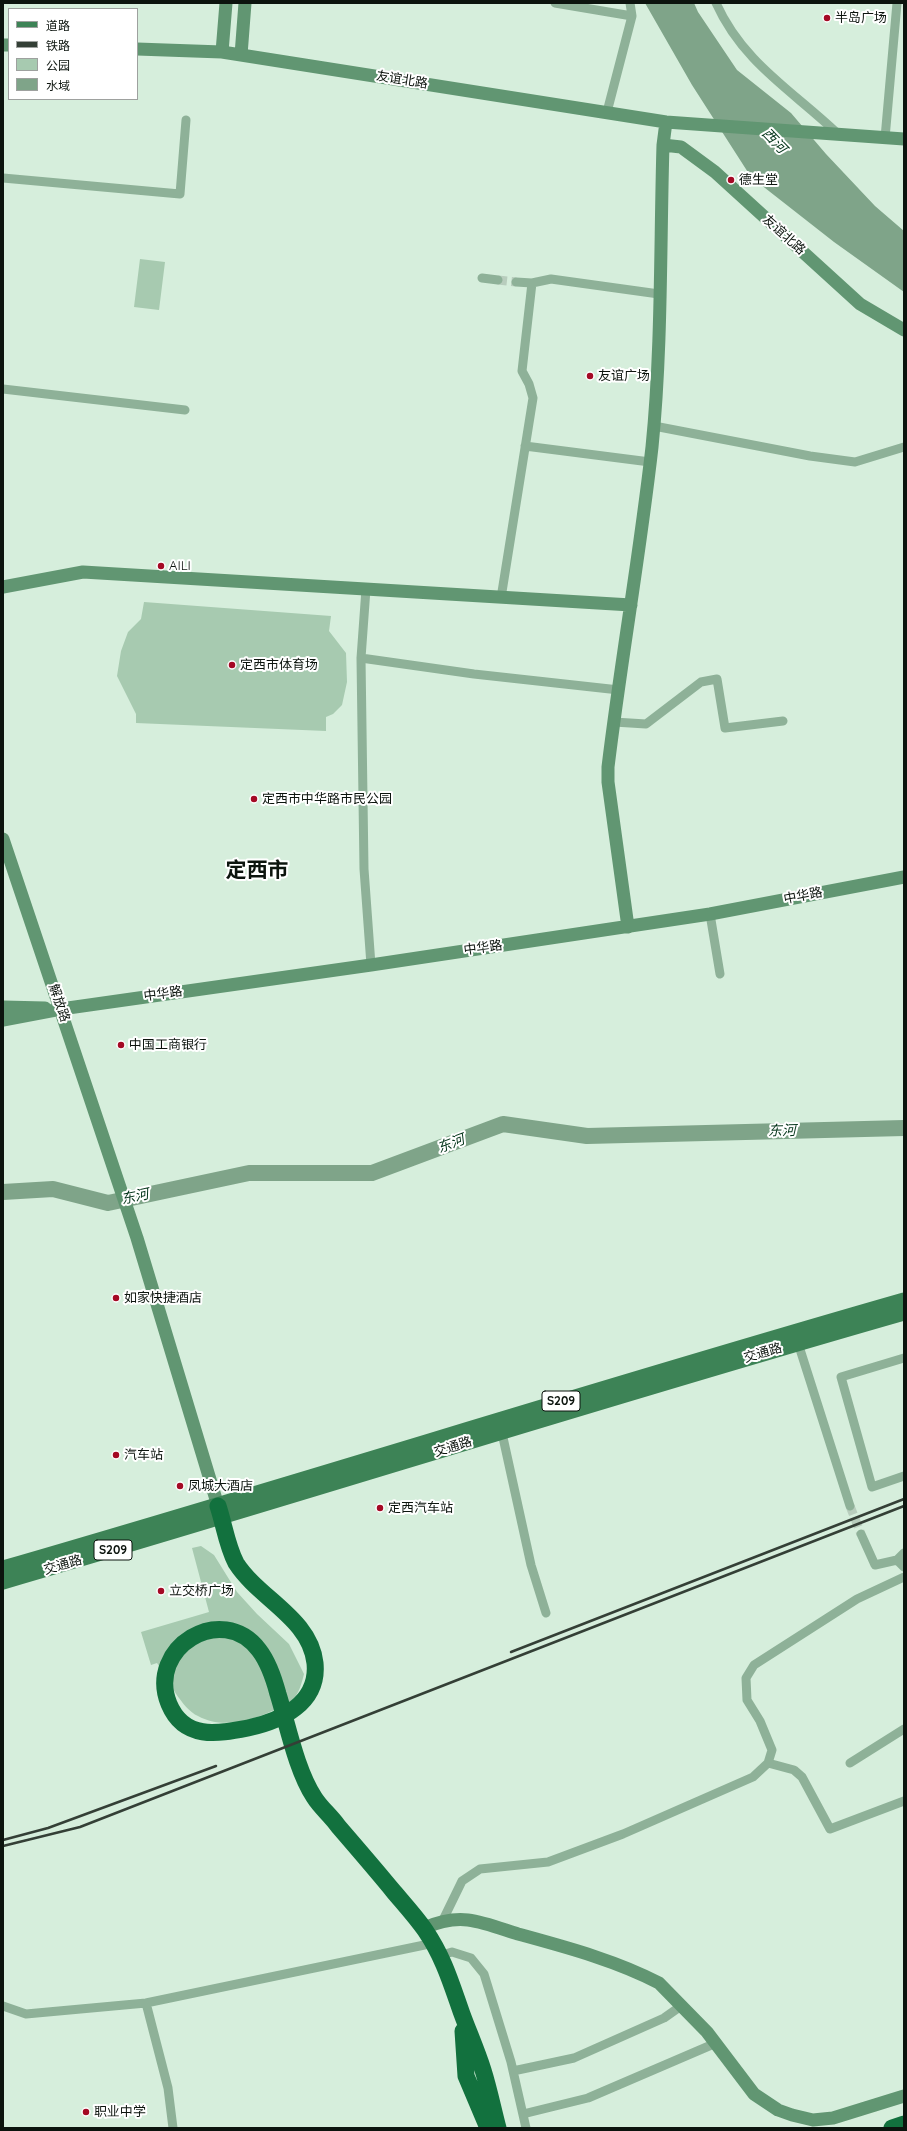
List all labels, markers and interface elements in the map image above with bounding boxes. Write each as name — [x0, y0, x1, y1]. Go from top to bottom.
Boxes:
legend — [8, 8, 138, 100]
place label: 半岛广场 — [835, 10, 887, 26]
marker: 半岛广场 — [822, 13, 832, 23]
text: 道路 — [46, 18, 70, 33]
text: 铁路 — [46, 38, 70, 53]
text: 公园 — [46, 58, 70, 73]
street label: 友谊北路 — [375, 68, 429, 92]
text: 水域 — [46, 78, 70, 93]
water label: 西河 — [758, 125, 790, 157]
place label: 德生堂 — [739, 172, 778, 188]
marker: 德生堂 — [726, 175, 736, 185]
street label: 友谊北路 — [759, 212, 809, 258]
place label: 友谊广场 — [598, 368, 650, 384]
marker: 友谊广场 — [585, 371, 595, 381]
place label: AILI — [169, 558, 191, 574]
marker: AILI — [156, 561, 166, 571]
place label: 定西市体育场 — [240, 657, 318, 673]
marker: 定西市体育场 — [227, 660, 237, 670]
place label: 定西市中华路市民公园 — [262, 791, 392, 807]
marker: 定西市中华路市民公园 — [249, 794, 259, 804]
district label: 定西市 — [226, 858, 288, 884]
street label: 中华路 — [782, 885, 824, 907]
street label: 中华路 — [463, 938, 503, 958]
street label: 解放路 — [45, 982, 73, 1024]
street label: 中华路 — [143, 984, 183, 1004]
place label: 中国工商银行 — [129, 1037, 207, 1053]
marker: 中国工商银行 — [116, 1040, 126, 1050]
water label: 东河 — [768, 1122, 796, 1140]
water label: 东河 — [435, 1131, 467, 1157]
water label: 东河 — [120, 1186, 150, 1208]
place label: 如家快捷酒店 — [124, 1290, 202, 1306]
marker: 如家快捷酒店 — [111, 1293, 121, 1303]
street label: 交通路 — [742, 1340, 784, 1366]
road number: S209 — [542, 1391, 580, 1411]
street label: 交通路 — [432, 1434, 474, 1460]
place label: 汽车站 — [124, 1447, 163, 1463]
marker: 汽车站 — [111, 1450, 121, 1460]
place label: 凤城大酒店 — [188, 1478, 253, 1494]
marker: 凤城大酒店 — [175, 1481, 185, 1491]
place label: 定西汽车站 — [388, 1500, 453, 1516]
marker: 定西汽车站 — [375, 1503, 385, 1513]
road number: S209 — [94, 1540, 132, 1560]
street label: 交通路 — [42, 1552, 84, 1578]
place label: 立交桥广场 — [169, 1583, 234, 1599]
marker: 立交桥广场 — [156, 1586, 166, 1596]
place label: 职业中学 — [94, 2104, 146, 2120]
marker: 职业中学 — [81, 2107, 91, 2117]

